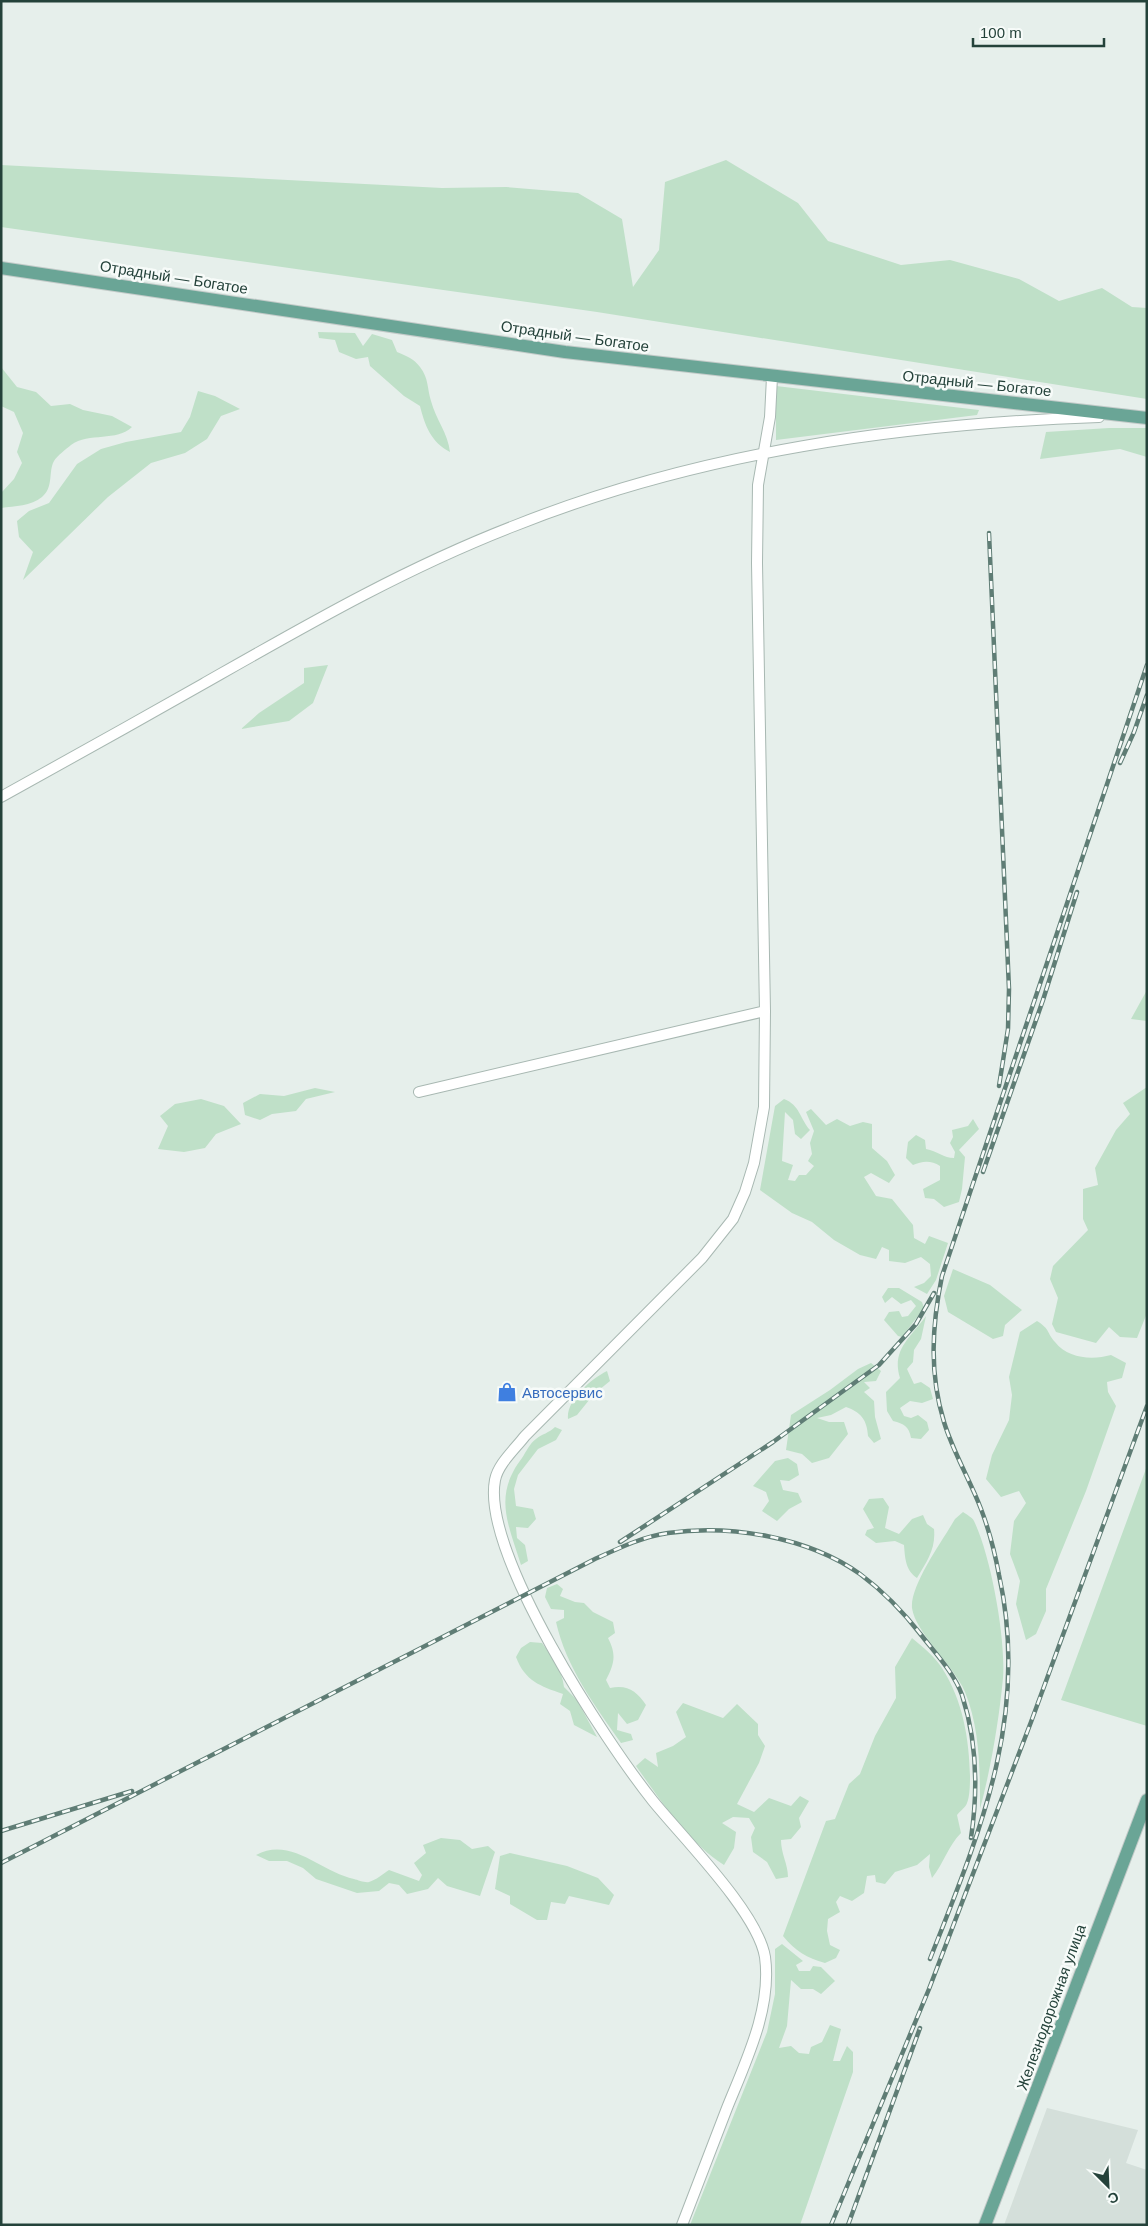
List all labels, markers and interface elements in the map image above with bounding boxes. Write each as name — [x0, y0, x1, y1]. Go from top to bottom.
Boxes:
scale bar — [973, 15, 1104, 47]
text: 100 m — [980, 24, 1022, 41]
street label: Отрадный — Богатое — [99, 257, 249, 297]
street label: Отрадный — Богатое — [500, 317, 650, 355]
street label: Отрадный — Богатое — [902, 367, 1052, 399]
shop icon: Автосервис — [496, 1381, 518, 1403]
place label: Автосервис — [522, 1384, 603, 1401]
street label: Железнодорожная улица — [1013, 1921, 1089, 2092]
north arrow — [1083, 2161, 1133, 2211]
text: С — [1105, 2189, 1121, 2207]

